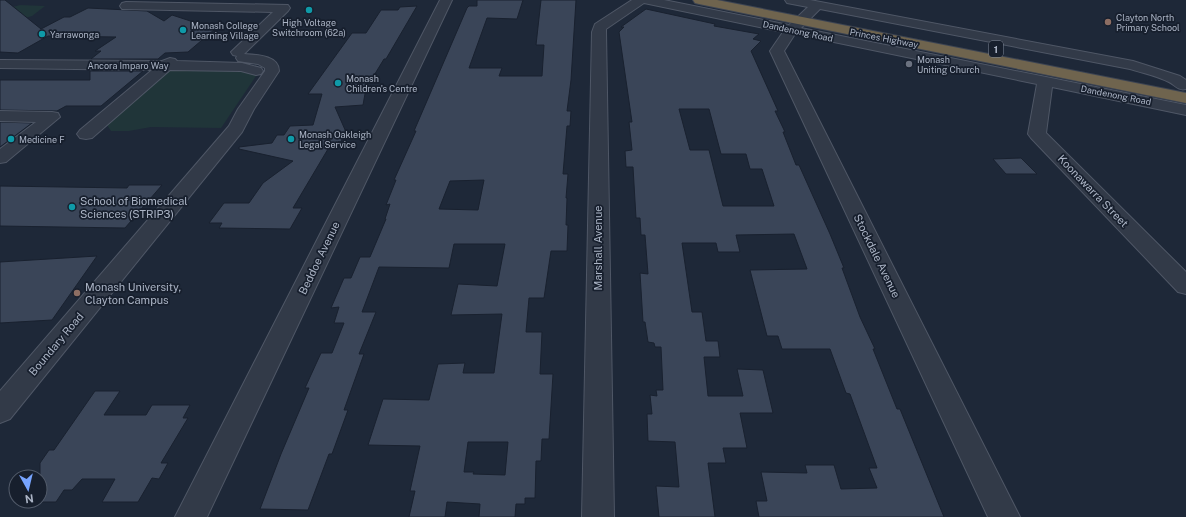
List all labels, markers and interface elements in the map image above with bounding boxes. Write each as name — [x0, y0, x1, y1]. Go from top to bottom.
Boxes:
marker: High Voltage Switchroom (62a) — [304, 5, 314, 15]
place label: Clayton North Primary School — [1116, 12, 1180, 33]
place label: High Voltage Switchroom (62a) — [272, 17, 346, 38]
marker: Clayton North Primary School — [1103, 17, 1113, 27]
street label: Dandenong Road — [762, 18, 834, 44]
place label: Monash College Learning Village — [191, 20, 259, 41]
marker: Monash College Learning Village — [178, 25, 188, 35]
street label: Princes Highway — [849, 26, 919, 50]
marker: Yarrawonga — [37, 29, 47, 39]
place label: Yarrawonga — [50, 29, 99, 40]
road number: 1 — [989, 41, 1003, 57]
place label: Monash Uniting Church — [917, 54, 980, 75]
marker: Monash Uniting Church — [904, 59, 914, 69]
street label: Ancora Imparo Way — [88, 60, 169, 71]
place label: Monash Children's Centre — [346, 73, 417, 94]
marker: Monash Children's Centre — [333, 78, 343, 88]
street label: Dandenong Road — [1080, 83, 1152, 107]
place label: Monash Oakleigh Legal Service — [299, 129, 371, 150]
marker: Medicine F — [6, 134, 16, 144]
place label: Medicine F — [19, 134, 65, 145]
marker: Monash Oakleigh Legal Service — [286, 134, 296, 144]
street label: Koonawarra Street — [1055, 152, 1131, 230]
place label: School of Biomedical Sciences (STRIP3) — [80, 195, 188, 220]
marker: School of Biomedical Sciences (STRIP3) — [67, 202, 77, 212]
street label: Marshall Avenue — [592, 206, 604, 290]
street label: Stockdale Avenue — [852, 212, 902, 300]
street label: Beddoe Avenue — [296, 220, 342, 296]
place label: Monash University, Clayton Campus — [85, 281, 181, 306]
marker: Monash University, Clayton Campus — [72, 288, 82, 298]
street label: Boundary Road — [26, 310, 86, 378]
north arrow — [8, 469, 48, 509]
text: N — [24, 492, 34, 505]

